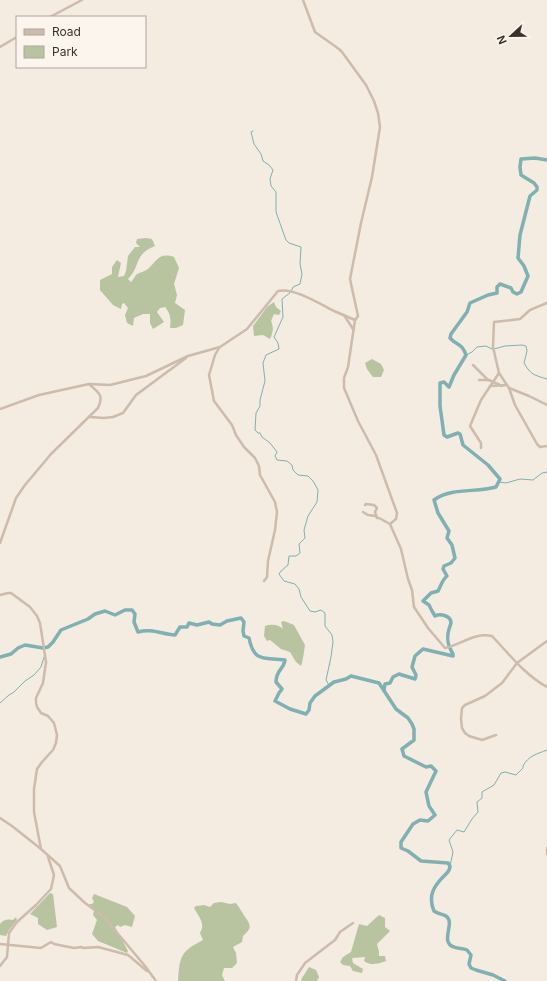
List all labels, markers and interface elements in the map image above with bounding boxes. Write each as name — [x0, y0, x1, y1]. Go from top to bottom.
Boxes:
legend — [16, 16, 146, 68]
north arrow — [491, 16, 531, 56]
text: Road — [52, 24, 81, 39]
text: N — [494, 33, 510, 46]
text: Park — [52, 44, 78, 59]

